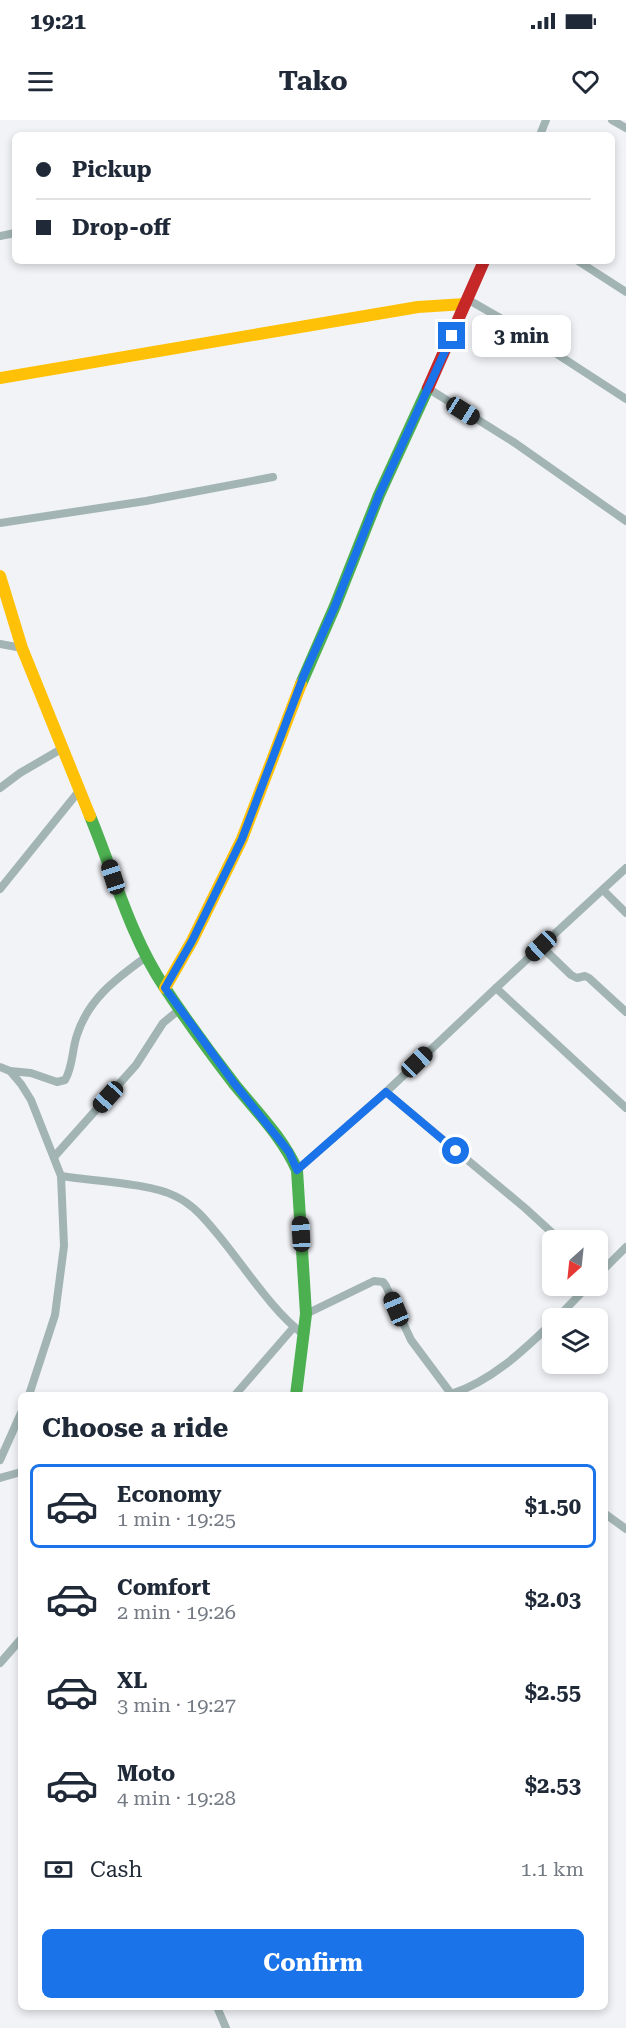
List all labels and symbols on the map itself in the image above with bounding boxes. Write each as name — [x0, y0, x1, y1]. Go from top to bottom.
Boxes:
callout: 3 min — [473, 315, 572, 357]
route end — [438, 322, 465, 349]
car — [443, 394, 483, 428]
car — [99, 857, 127, 897]
car — [522, 927, 560, 965]
car — [398, 1043, 436, 1081]
car — [89, 1078, 127, 1116]
route start — [442, 1137, 469, 1164]
car — [291, 1216, 311, 1252]
north arrow — [542, 1230, 608, 1296]
car — [381, 1289, 411, 1329]

